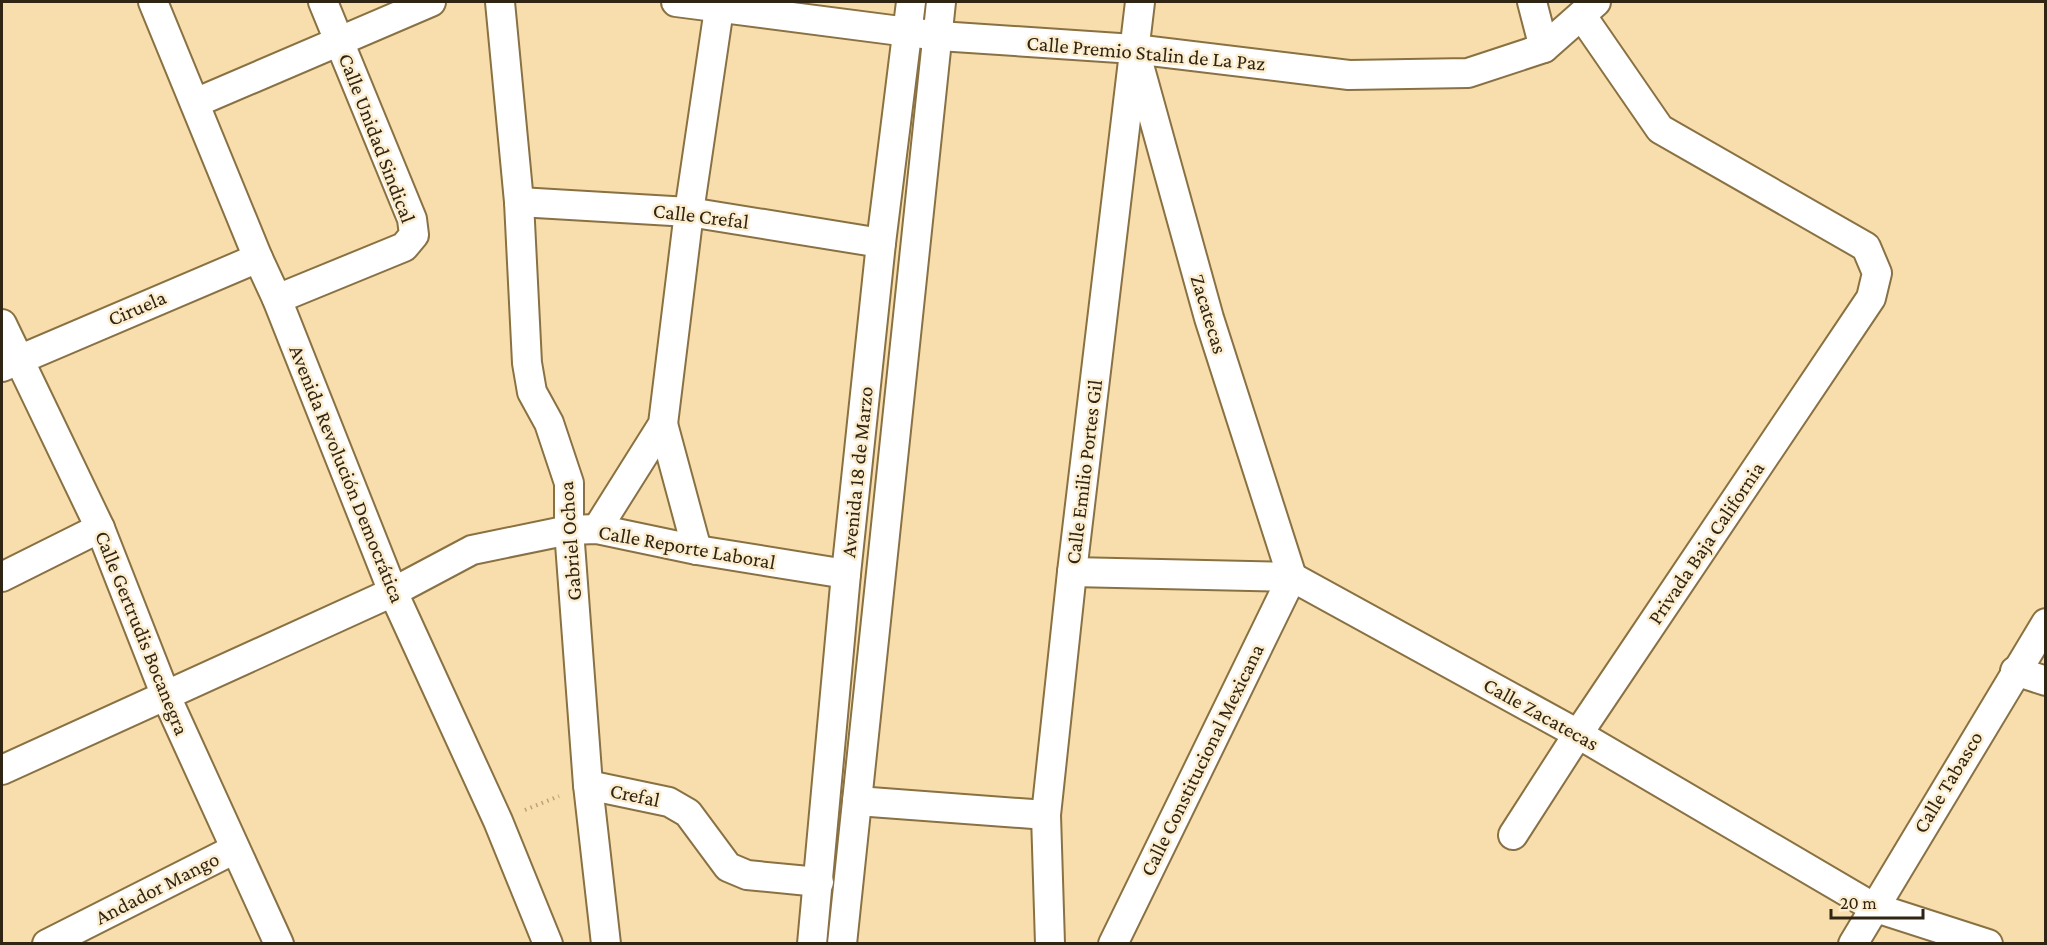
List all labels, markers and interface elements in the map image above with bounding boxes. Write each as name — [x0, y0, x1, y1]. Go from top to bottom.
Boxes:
street label: Calle Premio Stalin de La Paz — [1026, 31, 1266, 75]
street label: Calle Unidad Sindical — [334, 50, 420, 226]
street label: Calle Crefal — [652, 198, 750, 234]
street label: Zacatecas — [1186, 271, 1232, 357]
street label: Ciruela — [104, 285, 170, 331]
street label: Avenida Revolución Democrática — [284, 342, 410, 606]
street label: Calle Emilio Portes Gil — [1061, 378, 1107, 566]
street label: Avenida 18 de Marzo — [836, 385, 878, 559]
street label: Privada Baja California — [1643, 457, 1769, 629]
street label: Gabriel Ochoa — [554, 480, 586, 601]
street label: Calle Reporte Laboral — [597, 520, 777, 574]
street label: Calle Gertrudis Bocanegra — [90, 527, 194, 739]
street label: Calle Constitucional Mexicana — [1135, 640, 1269, 880]
street label: Calle Zacatecas — [1479, 672, 1603, 756]
street label: Calle Tabasco — [1908, 727, 1988, 837]
street label: Crefal — [608, 778, 662, 812]
street label: Andador Mango — [91, 846, 223, 930]
scale bar — [1831, 882, 1922, 920]
text: 20 m — [1840, 893, 1877, 913]

